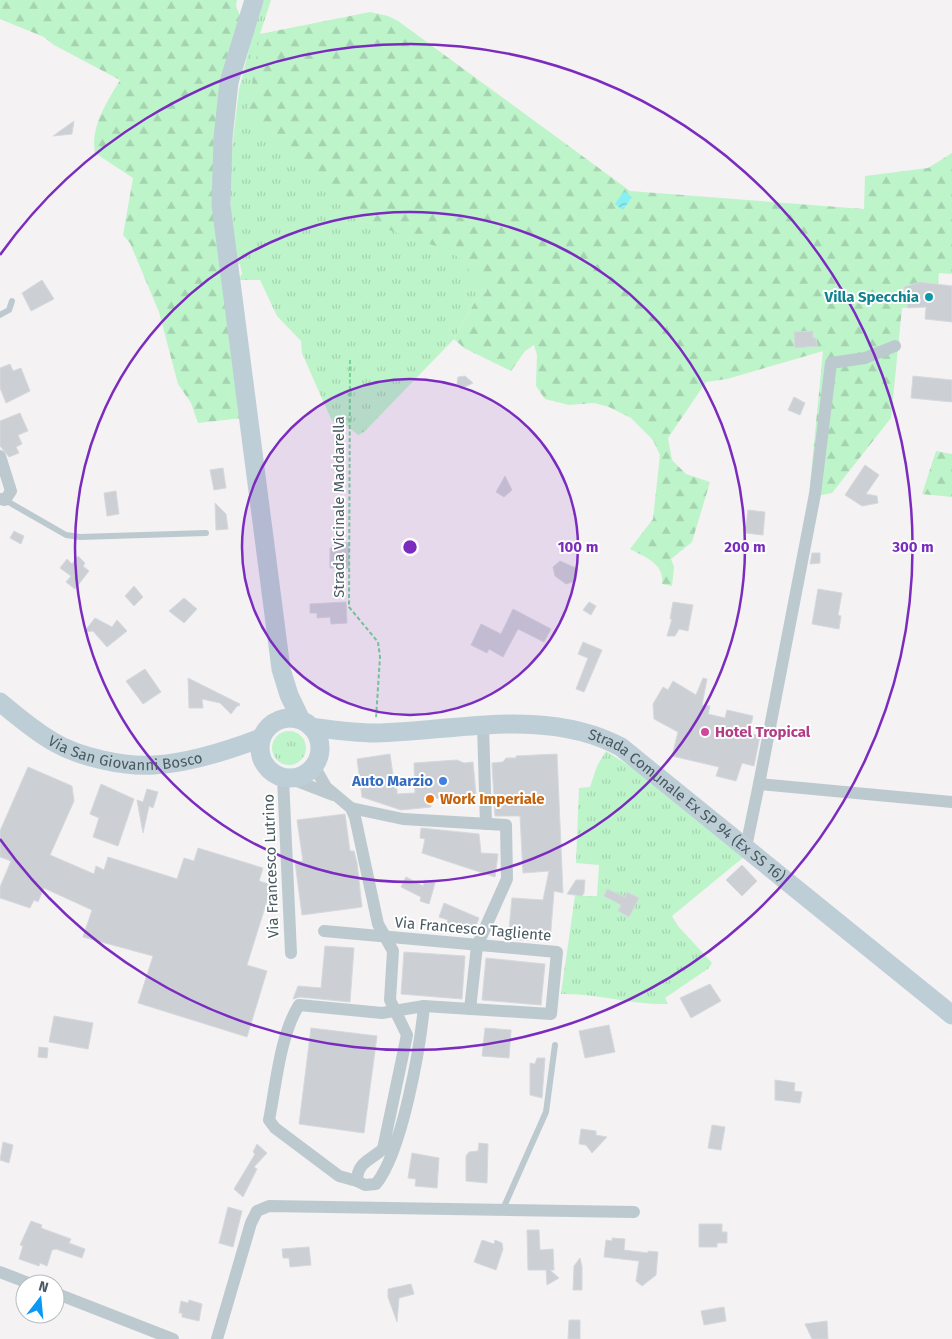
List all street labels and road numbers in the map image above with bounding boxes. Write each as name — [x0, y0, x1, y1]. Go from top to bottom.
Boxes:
street label: Strada Vicinale Maddarella — [330, 416, 348, 598]
street label: Strada Comunale Ex SP 94 (Ex SS 16) — [586, 725, 789, 885]
street label: Via San Giovanni Bosco — [45, 732, 204, 774]
street label: Via Francesco Lutrino — [259, 794, 283, 938]
street label: Via Francesco Tagliente — [394, 913, 552, 945]

